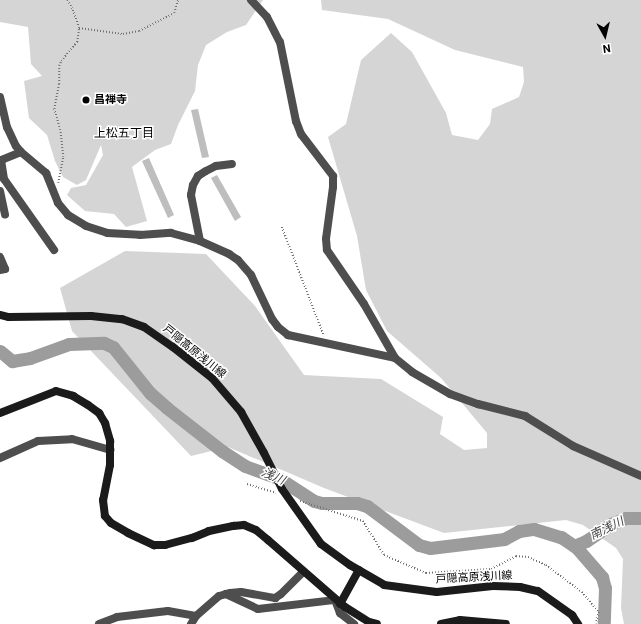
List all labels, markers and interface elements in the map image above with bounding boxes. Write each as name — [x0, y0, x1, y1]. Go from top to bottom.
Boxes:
north arrow — [585, 16, 625, 56]
text: N — [602, 41, 611, 55]
place label: 昌禅寺 — [94, 93, 127, 107]
marker: 昌禅寺 — [81, 95, 91, 105]
district label: 上松五丁目 — [94, 127, 154, 141]
street label: 戸隠高原浅川線 — [160, 323, 228, 381]
water label: 浅川 — [259, 466, 287, 488]
water label: 南浅川 — [588, 515, 626, 543]
street label: 戸隠高原浅川線 — [435, 569, 513, 587]

